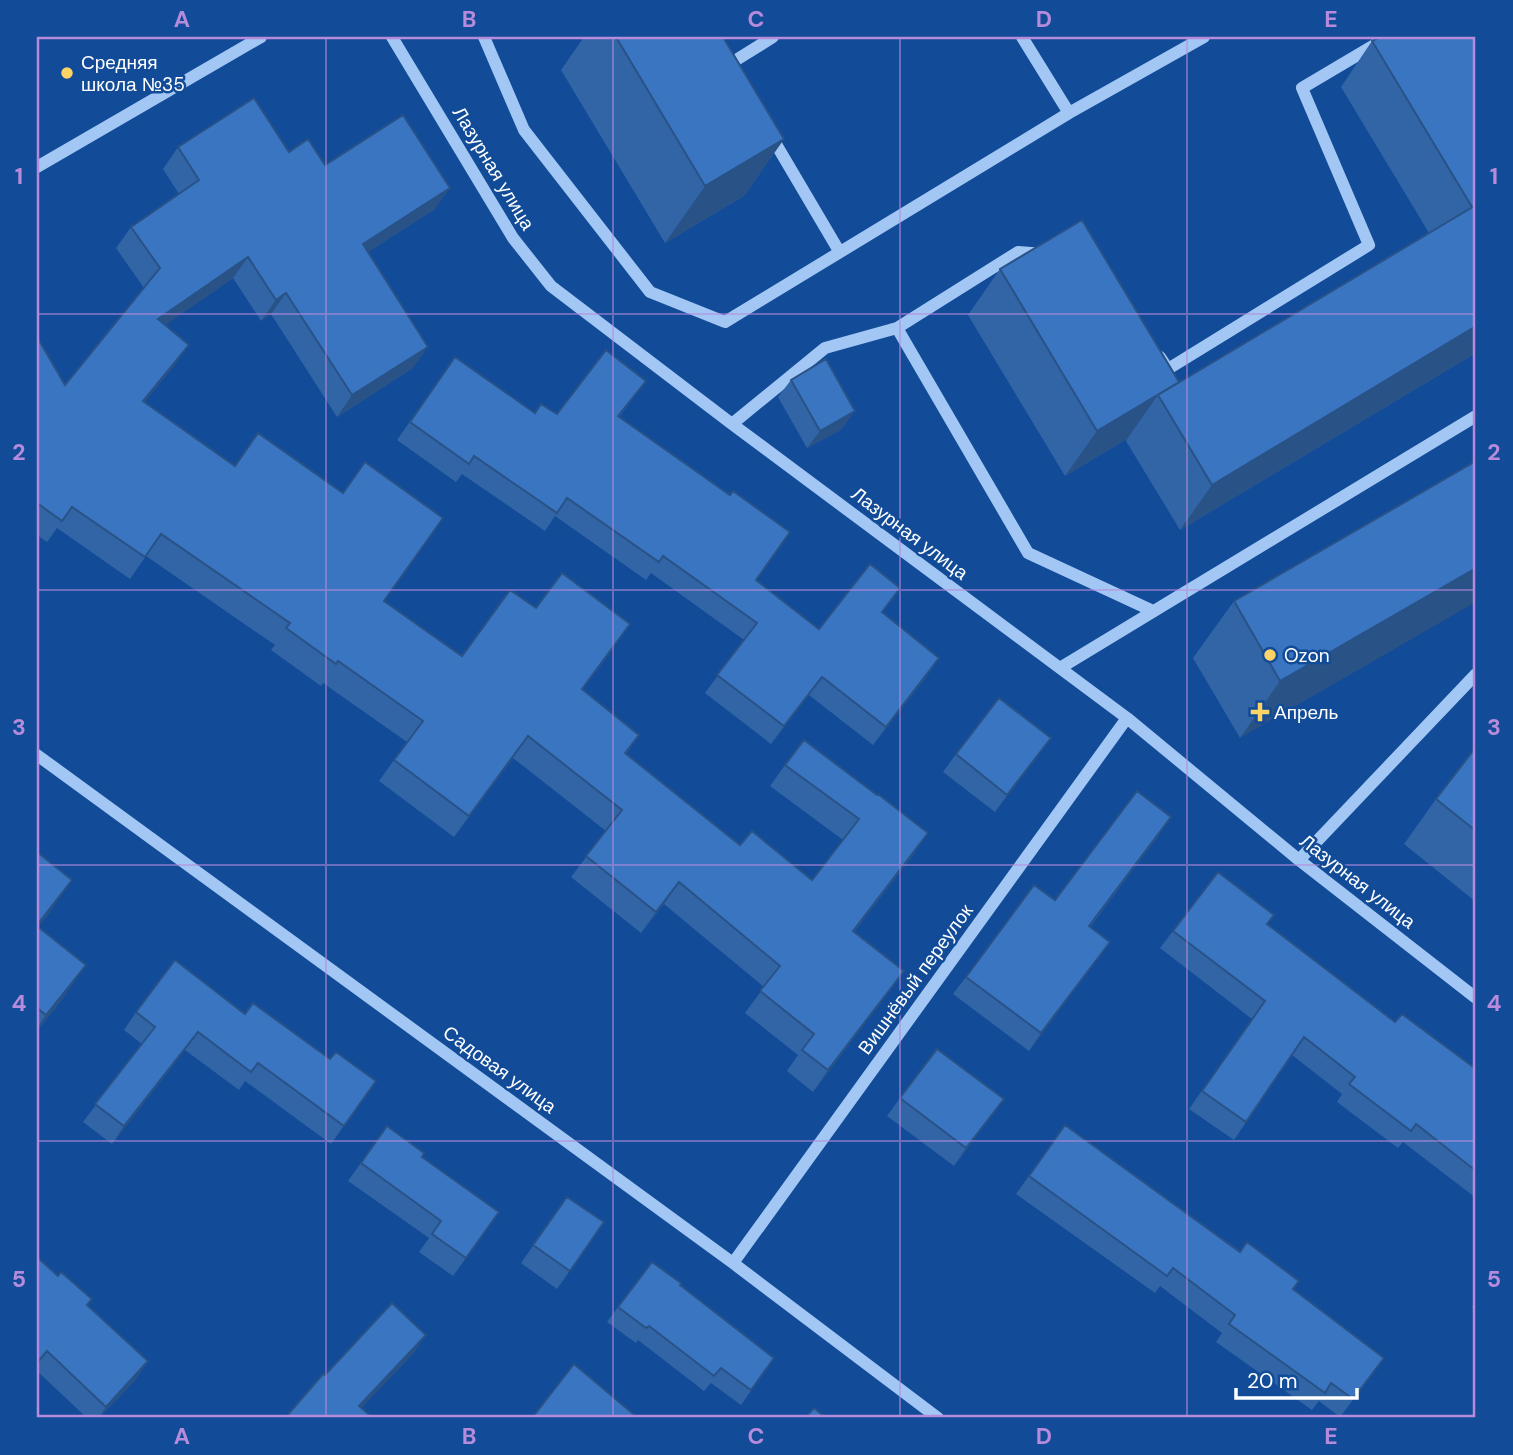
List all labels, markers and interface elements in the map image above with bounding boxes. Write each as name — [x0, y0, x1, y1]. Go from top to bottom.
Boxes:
text: A — [174, 4, 190, 34]
text: B — [462, 4, 476, 34]
text: C — [748, 4, 764, 34]
text: D — [1036, 4, 1052, 34]
text: E — [1324, 4, 1338, 34]
place label: Средняя школа №35 — [81, 50, 185, 97]
marker: Средняя школа №35 — [59, 65, 75, 81]
street label: Лазурная улица — [447, 102, 541, 235]
text: 1 — [15, 161, 23, 191]
text: 1 — [1490, 161, 1498, 191]
text: 2 — [12, 437, 26, 467]
text: 2 — [1487, 437, 1501, 467]
street label: Лазурная улица — [846, 481, 973, 586]
place label: Ozon — [1284, 643, 1330, 668]
marker: Ozon — [1262, 647, 1278, 663]
place label: Апрель — [1274, 700, 1339, 725]
marker: Апрель — [1252, 704, 1268, 720]
text: 3 — [12, 712, 26, 742]
text: 3 — [1487, 712, 1501, 742]
street label: Лазурная улица — [1295, 829, 1421, 935]
street label: Вишнёвый переулок — [852, 899, 979, 1059]
text: 4 — [12, 988, 27, 1018]
text: 4 — [1487, 988, 1502, 1018]
street label: Садовая улица — [438, 1020, 562, 1119]
text: 5 — [12, 1264, 26, 1294]
text: 5 — [1487, 1264, 1501, 1294]
scale bar — [1236, 1357, 1357, 1401]
text: 20 m — [1247, 1367, 1298, 1395]
text: A — [174, 1421, 190, 1451]
text: B — [462, 1421, 476, 1451]
text: C — [748, 1421, 764, 1451]
text: D — [1036, 1421, 1052, 1451]
text: E — [1324, 1421, 1338, 1451]

